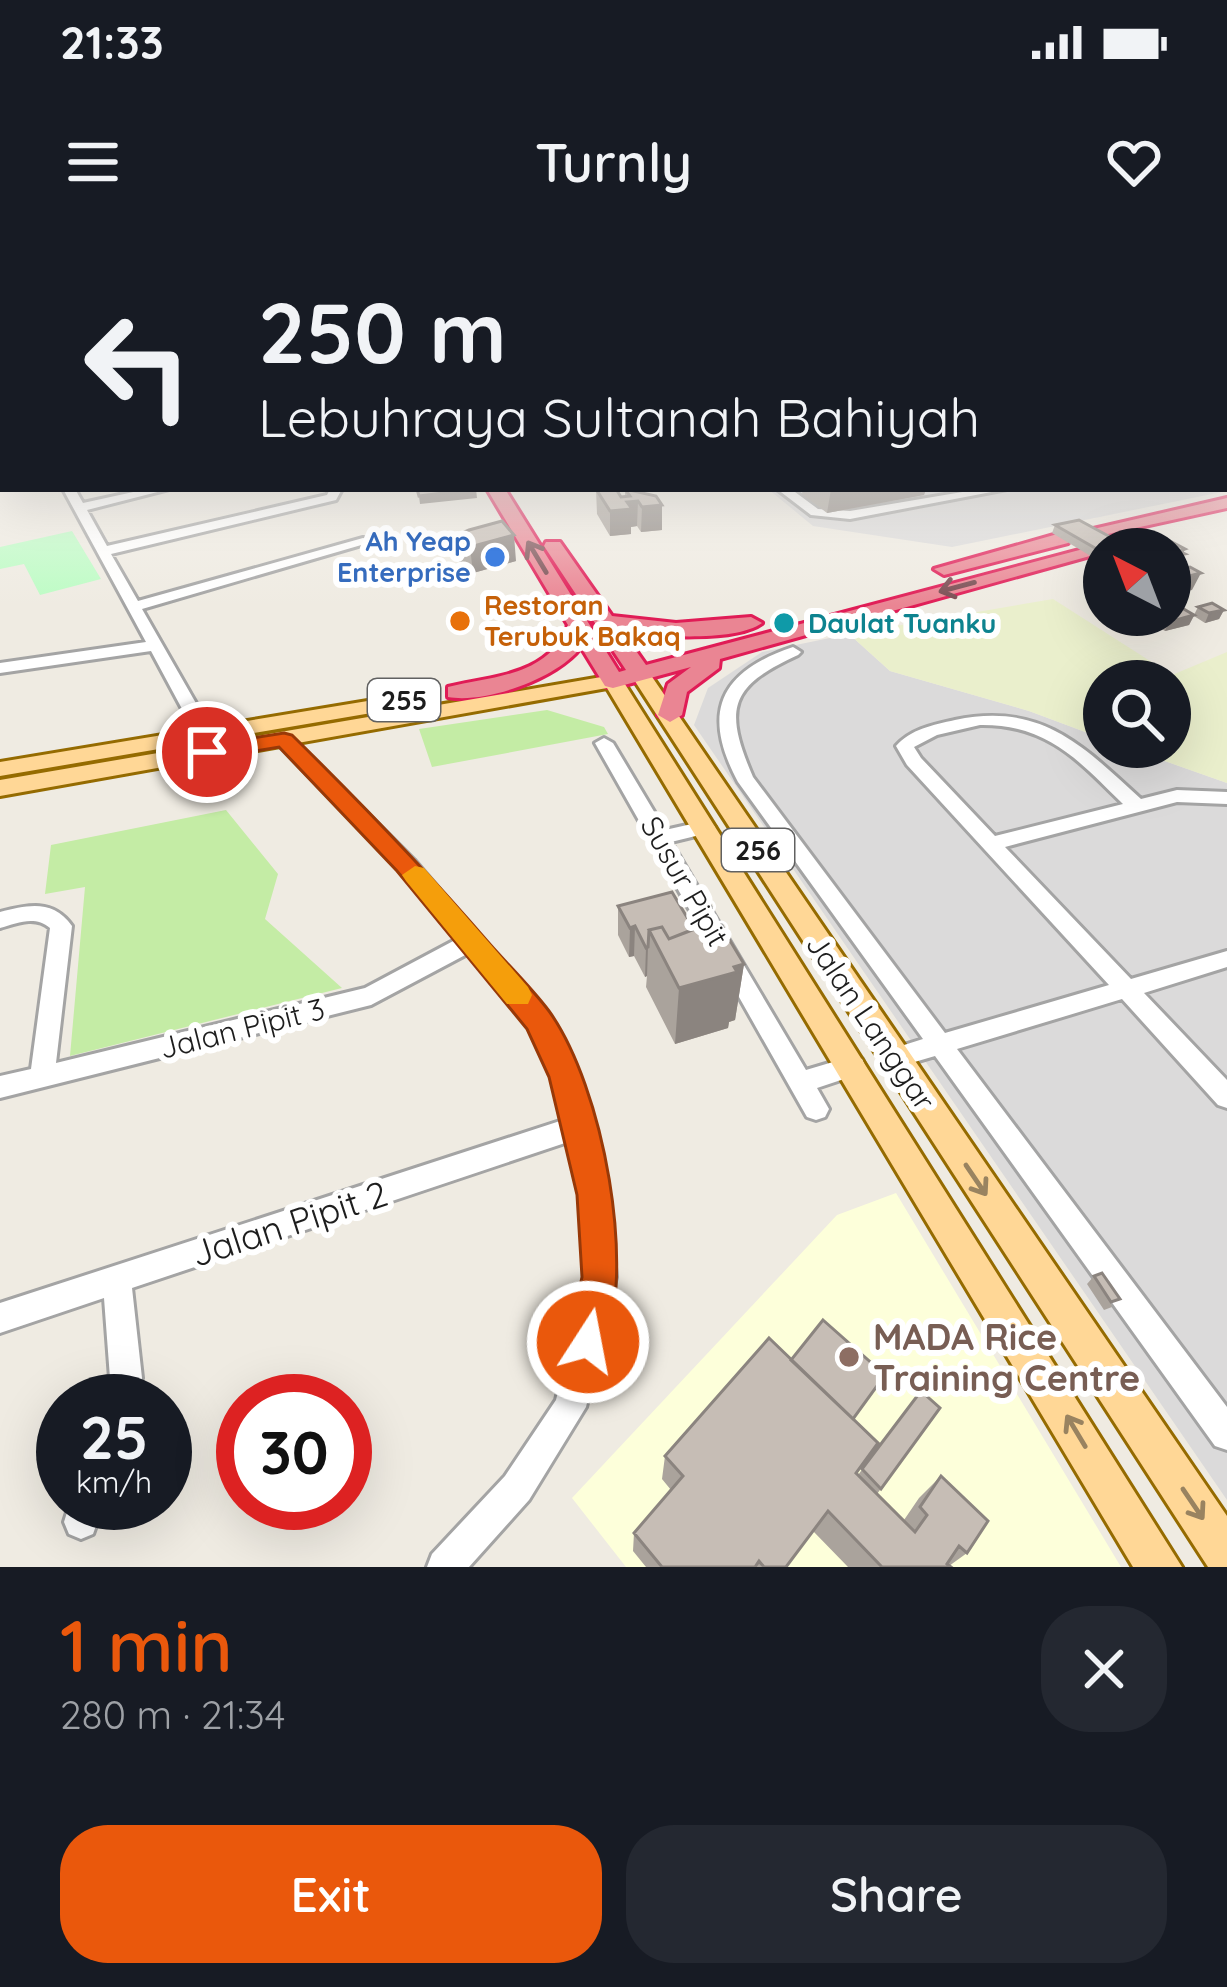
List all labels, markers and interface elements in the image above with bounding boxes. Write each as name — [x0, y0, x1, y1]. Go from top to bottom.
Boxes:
text: 21:33 — [60, 14, 164, 70]
text: Turnly — [535, 128, 692, 196]
icon: menu — [60, 129, 126, 195]
icon: heart — [1101, 129, 1167, 195]
text: 250 m — [258, 279, 507, 384]
icon: left — [60, 288, 216, 444]
text: Lebuhraya Sultanah Bahiyah — [258, 383, 980, 451]
place label: Ah Yeap Enterprise — [337, 524, 471, 589]
north arrow — [1083, 528, 1191, 636]
map controls — [1083, 528, 1191, 768]
one-way arrow — [524, 540, 548, 575]
marker: Ah Yeap Enterprise — [482, 544, 508, 570]
one-way arrow — [939, 577, 977, 599]
place label: Restoran Terubuk Bakaq — [484, 588, 681, 653]
place label: Daulat Tuanku — [808, 606, 996, 640]
marker: Restoran Terubuk Bakaq — [447, 608, 473, 634]
marker: Daulat Tuanku — [771, 610, 797, 636]
button: search — [1083, 660, 1191, 768]
road number: 255 — [368, 679, 440, 721]
pin — [156, 701, 258, 803]
icon: arrive — [174, 719, 240, 785]
street label: Susur Pipit — [633, 809, 737, 953]
road number: 256 — [722, 829, 794, 871]
street label: Jalan Langgar — [798, 927, 944, 1118]
street label: Jalan Pipit 3 — [155, 989, 329, 1067]
one-way arrow — [963, 1162, 988, 1196]
street label: Jalan Pipit 2 — [185, 1170, 393, 1276]
position arrow — [525, 1279, 651, 1405]
place label: MADA Rice Training Centre — [873, 1314, 1140, 1400]
marker: MADA Rice Training Centre — [836, 1344, 862, 1370]
speed limit sign: 30 — [216, 1374, 372, 1530]
text: 25 — [80, 1399, 148, 1474]
one-way arrow — [1064, 1415, 1088, 1449]
text: km/h — [76, 1463, 152, 1501]
one-way arrow — [1180, 1486, 1205, 1520]
text: 1 min — [60, 1600, 233, 1690]
button: close — [1041, 1606, 1167, 1732]
text: 280 m · 21:34 — [60, 1690, 285, 1739]
button: Exit — [60, 1825, 602, 1963]
button: Share — [626, 1825, 1167, 1963]

